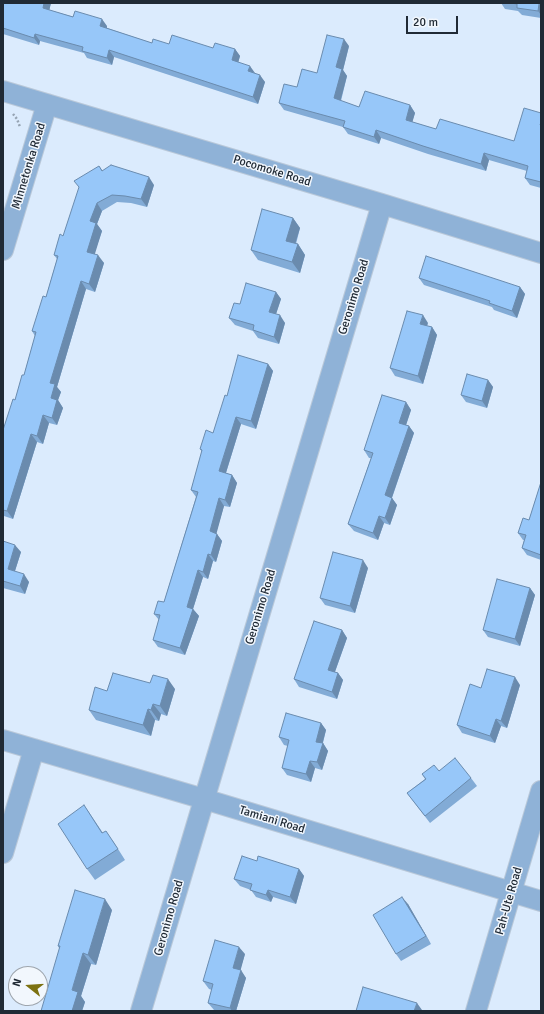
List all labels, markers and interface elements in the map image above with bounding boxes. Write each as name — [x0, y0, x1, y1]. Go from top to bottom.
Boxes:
scale bar — [408, 8, 460, 34]
text: 20 m — [413, 15, 438, 30]
street label: Minnetonka Road — [9, 121, 49, 211]
street label: Pocomoke Road — [231, 152, 313, 190]
street label: Geronimo Road — [336, 258, 372, 336]
street label: Geronimo Road — [243, 568, 279, 646]
street label: Tamiani Road — [237, 803, 307, 837]
street label: Pah-Ute Road — [492, 865, 526, 937]
street label: Geronimo Road — [151, 878, 187, 958]
north arrow — [8, 966, 48, 1006]
text: N — [10, 977, 24, 988]

